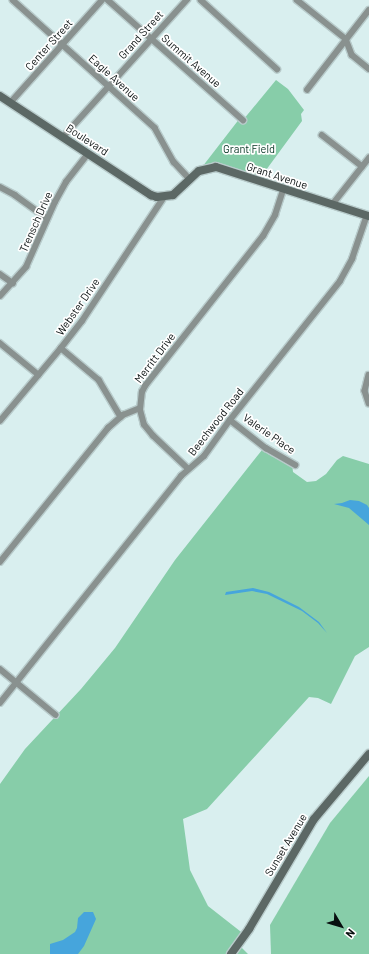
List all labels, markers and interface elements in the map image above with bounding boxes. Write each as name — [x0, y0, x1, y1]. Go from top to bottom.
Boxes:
street label: Grand Street — [116, 8, 166, 62]
street label: Center Street — [23, 17, 75, 73]
street label: Summit Avenue — [159, 32, 223, 90]
street label: Eagle Avenue — [86, 52, 142, 104]
street label: Boulevard — [63, 121, 111, 159]
park label: Grant Field — [223, 142, 275, 156]
street label: Grant Avenue — [245, 160, 309, 192]
street label: Trensch Drive — [17, 190, 55, 254]
street label: Webster Drive — [53, 276, 103, 338]
street label: Merritt Drive — [132, 330, 178, 386]
street label: Beechwood Road — [185, 385, 247, 459]
street label: Valerie Place — [240, 411, 298, 457]
street label: Sunset Avenue — [262, 811, 310, 879]
north arrow — [321, 906, 361, 946]
text: N — [343, 927, 358, 941]

